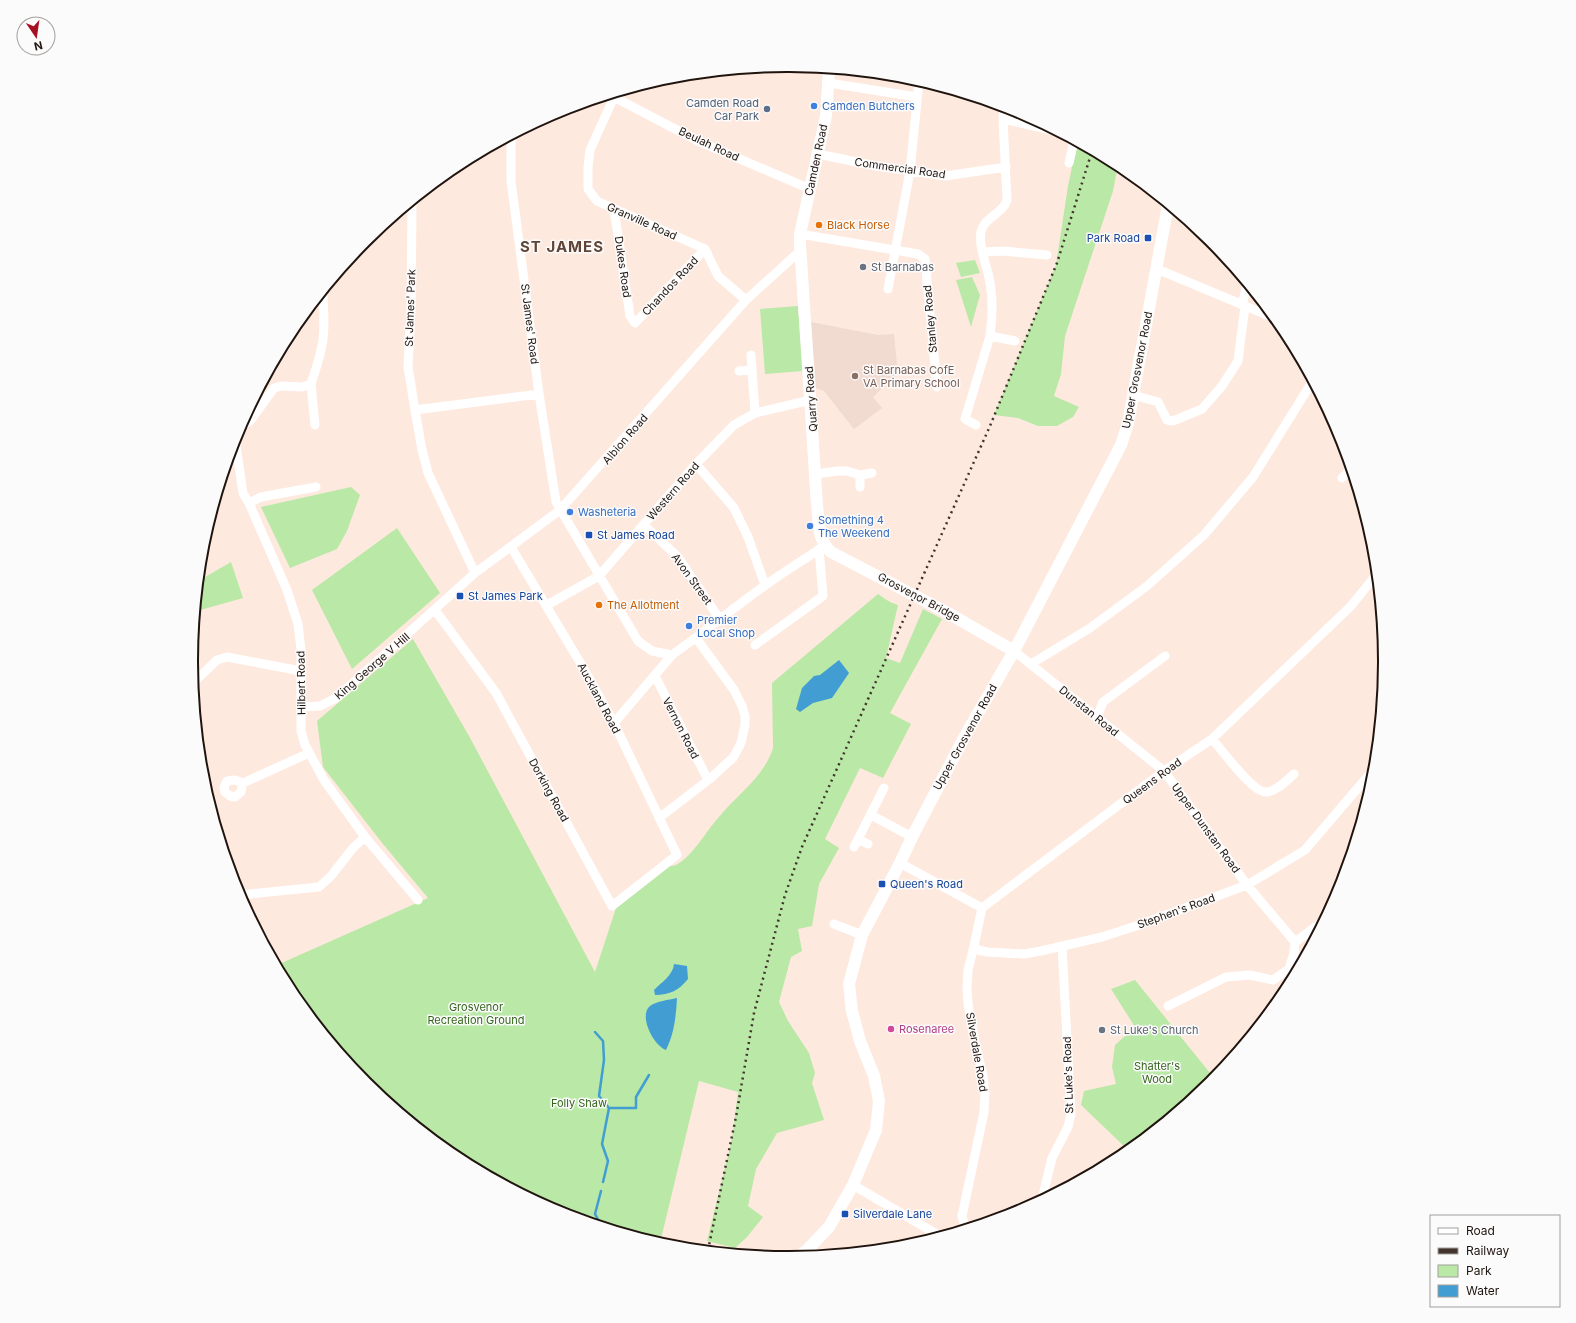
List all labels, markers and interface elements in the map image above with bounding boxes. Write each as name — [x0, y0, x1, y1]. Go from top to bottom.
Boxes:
north arrow — [16, 16, 56, 56]
text: N — [33, 38, 44, 54]
place label: Camden Road Car Park — [686, 96, 759, 123]
place label: Camden Butchers — [822, 99, 915, 113]
marker: Camden Butchers — [809, 101, 819, 111]
marker: Camden Road Car Park — [762, 104, 772, 114]
street label: Camden Road — [802, 123, 830, 197]
street label: Beulah Road — [677, 124, 741, 164]
street label: Commercial Road — [854, 155, 946, 181]
street label: Granville Road — [605, 199, 679, 243]
place label: Black Horse — [827, 218, 890, 232]
marker: Black Horse — [814, 220, 824, 230]
place label: Park Road — [1087, 231, 1140, 245]
marker: Park Road — [1143, 233, 1153, 243]
street label: Dukes Road — [612, 235, 634, 299]
district label: ST JAMES — [520, 237, 604, 256]
street label: Chandos Road — [639, 253, 701, 319]
place label: St Barnabas — [871, 260, 934, 274]
marker: St Barnabas — [858, 262, 868, 272]
street label: St James' Park — [402, 269, 418, 347]
street label: St James' Road — [518, 283, 542, 365]
street label: Stanley Road — [920, 284, 940, 354]
street label: Upper Grosvenor Road — [1119, 310, 1155, 430]
place label: St Barnabas CofE VA Primary School — [863, 363, 960, 390]
street label: Quarry Road — [802, 366, 820, 432]
marker: St Barnabas CofE VA Primary School — [850, 371, 860, 381]
street label: Albion Road — [599, 411, 651, 467]
street label: Western Road — [644, 459, 702, 523]
place label: Washeteria — [578, 505, 636, 519]
marker: Washeteria — [565, 507, 575, 517]
place label: Something 4 The Weekend — [818, 513, 890, 540]
marker: Something 4 The Weekend — [805, 521, 815, 531]
place label: St James Road — [597, 528, 675, 542]
marker: St James Road — [584, 530, 594, 540]
street label: Avon Street — [669, 551, 716, 608]
street label: Grosvenor Bridge — [875, 569, 963, 625]
place label: St James Park — [468, 589, 543, 603]
marker: St James Park — [455, 591, 465, 601]
place label: The Allotment — [607, 598, 680, 612]
marker: The Allotment — [594, 600, 604, 610]
place label: Premier Local Shop — [697, 613, 755, 640]
marker: Premier Local Shop — [684, 621, 694, 631]
street label: King George V Hill — [332, 630, 412, 702]
street label: Hilbert Road — [293, 651, 309, 715]
street label: Auckland Road — [574, 660, 624, 736]
street label: Upper Grosvenor Road — [930, 682, 1000, 792]
street label: Dunstan Road — [1056, 683, 1122, 739]
street label: Vernon Road — [660, 695, 702, 761]
street label: Queens Road — [1120, 755, 1184, 807]
street label: Dorking Road — [526, 756, 572, 824]
street label: Upper Dunstan Road — [1169, 780, 1243, 876]
place label: Queen's Road — [890, 877, 963, 891]
marker: Queen's Road — [877, 879, 887, 889]
street label: Stephen's Road — [1135, 890, 1217, 932]
park label: Grosvenor Recreation Ground — [427, 1000, 525, 1027]
street label: Silverdale Road — [963, 1011, 991, 1093]
place label: Rosenaree — [899, 1022, 954, 1036]
place label: St Luke's Church — [1110, 1023, 1199, 1037]
marker: Rosenaree — [886, 1024, 896, 1034]
marker: St Luke's Church — [1097, 1025, 1107, 1035]
street label: St Luke's Road — [1060, 1036, 1076, 1114]
park label: Shatter's Wood — [1134, 1059, 1180, 1086]
park label: Folly Shaw — [551, 1096, 607, 1110]
place label: Silverdale Lane — [853, 1207, 932, 1221]
marker: Silverdale Lane — [840, 1209, 850, 1219]
legend — [1430, 1215, 1560, 1307]
text: Road — [1466, 1223, 1495, 1238]
text: Railway — [1466, 1243, 1510, 1258]
text: Park — [1466, 1263, 1492, 1278]
text: Water — [1466, 1283, 1500, 1298]

